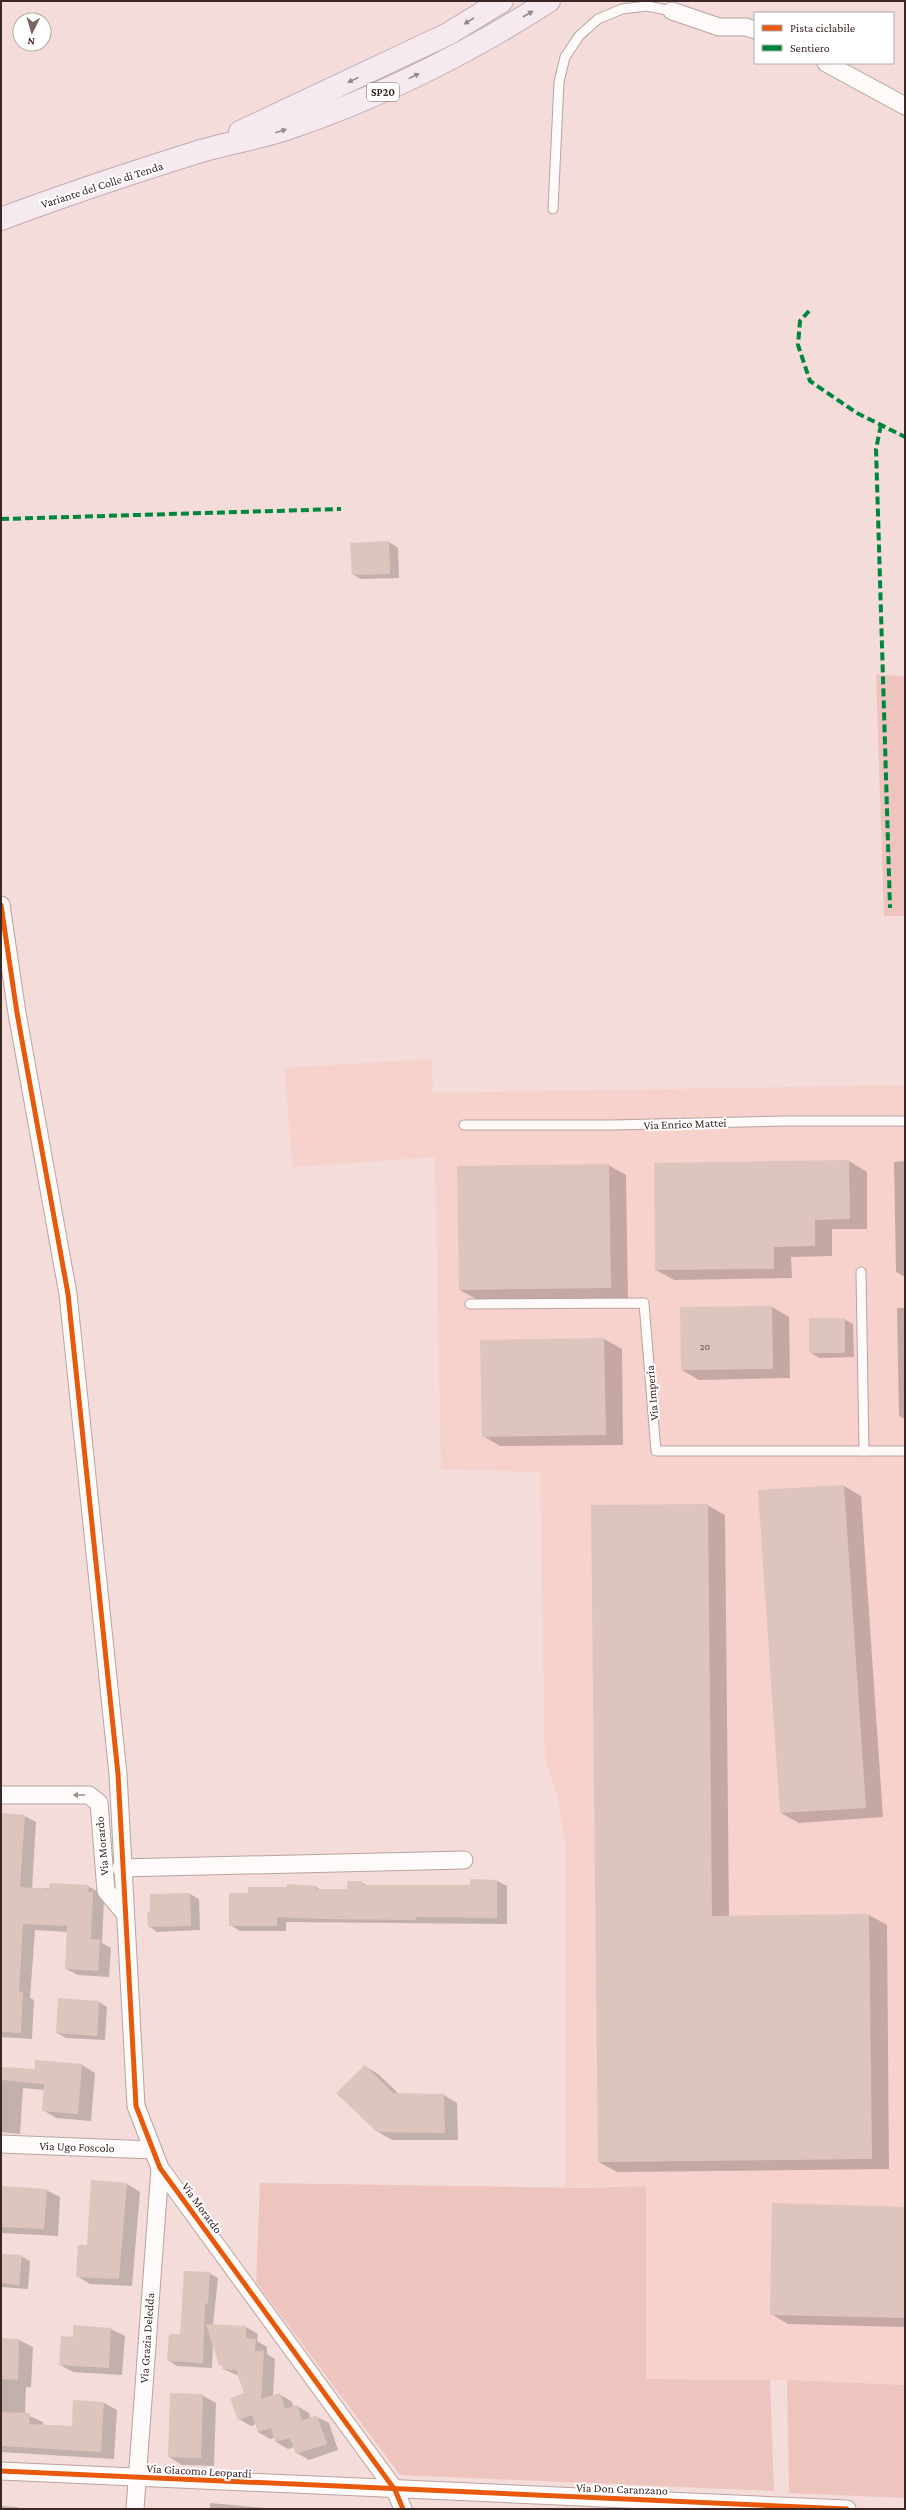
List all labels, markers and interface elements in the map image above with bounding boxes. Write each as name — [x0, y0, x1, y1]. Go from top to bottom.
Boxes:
one-way arrow — [522, 10, 534, 17]
north arrow — [12, 12, 52, 52]
legend — [754, 12, 894, 64]
one-way arrow — [463, 18, 475, 25]
text: Pista ciclabile — [790, 21, 855, 35]
text: N — [26, 36, 35, 48]
text: Sentiero — [790, 41, 830, 55]
one-way arrow — [409, 73, 420, 79]
one-way arrow — [348, 77, 359, 83]
road number: SP20 — [367, 83, 399, 101]
one-way arrow — [276, 128, 288, 134]
street label: Variante del Colle di Tenda — [39, 158, 165, 211]
street label: Via Enrico Mattei — [643, 1116, 727, 1132]
house number: 20 — [700, 1341, 711, 1352]
street label: Via Imperia — [643, 1364, 661, 1421]
one-way arrow — [72, 1792, 85, 1798]
street label: Via Morardo — [92, 1816, 112, 1876]
street label: Via Ugo Foscolo — [39, 2139, 115, 2155]
street label: Via Morardo — [179, 2180, 225, 2236]
street label: Via Grazia Deledda — [137, 2292, 157, 2384]
street label: Via Giacomo Leopardi — [146, 2461, 252, 2481]
street label: Via Don Caranzano — [576, 2480, 668, 2498]

